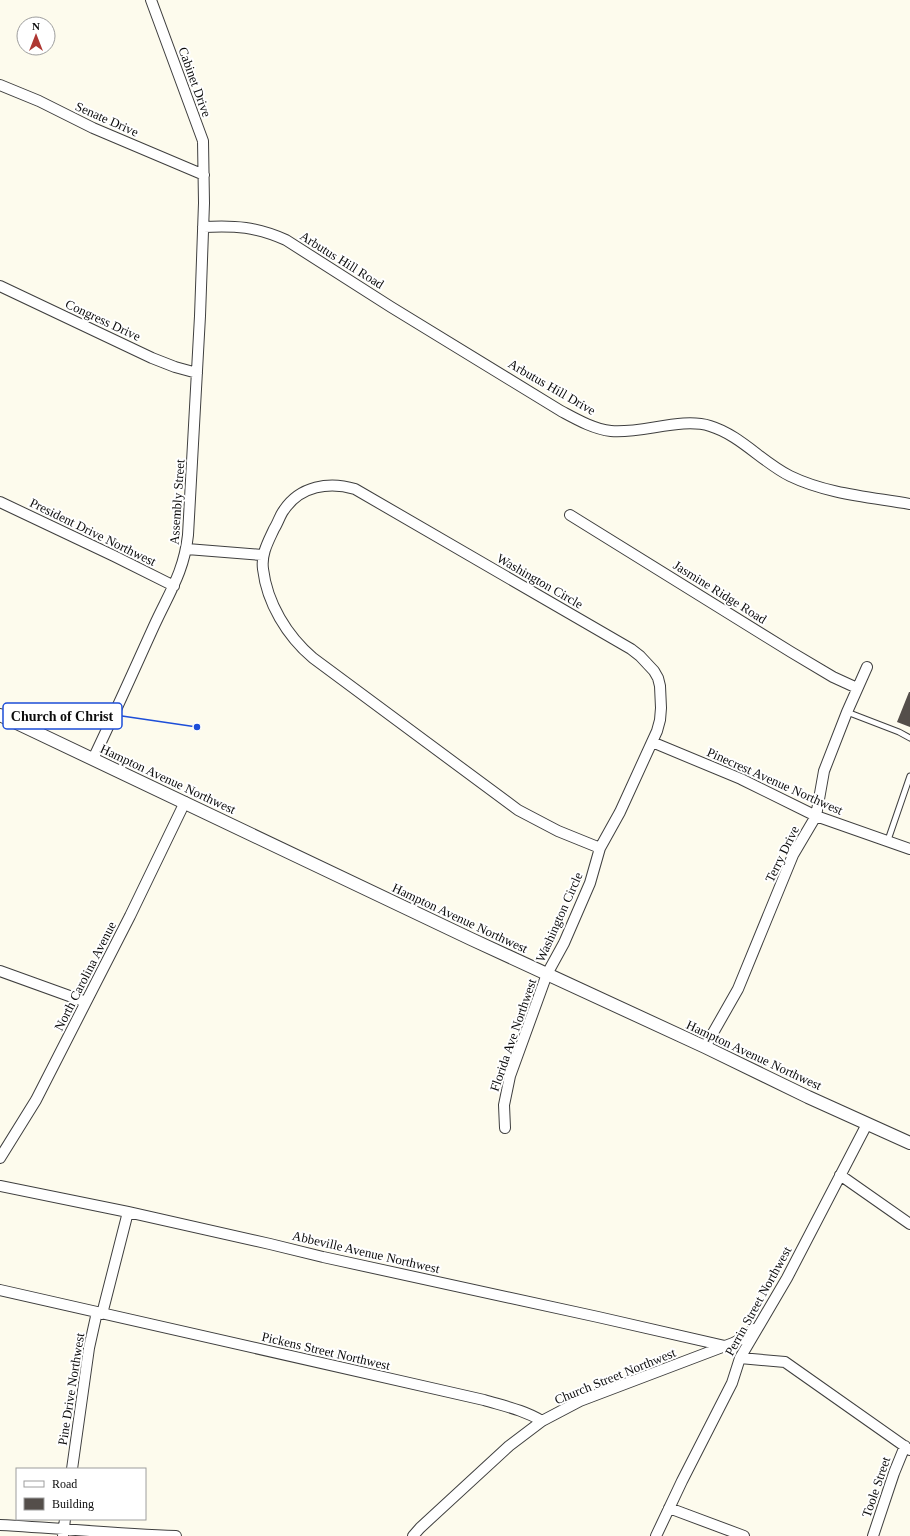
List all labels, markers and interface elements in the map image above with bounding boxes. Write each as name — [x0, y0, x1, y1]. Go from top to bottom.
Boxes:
north arrow — [16, 16, 56, 56]
text: N — [32, 20, 40, 32]
street label: Cabinet Drive — [175, 45, 215, 119]
street label: Senate Drive — [73, 98, 141, 140]
street label: Arbutus Hill Road — [297, 228, 387, 292]
street label: Congress Drive — [63, 296, 143, 344]
street label: Arbutus Hill Drive — [506, 356, 598, 418]
street label: Assembly Street — [167, 458, 187, 545]
street label: President Drive Northwest — [27, 495, 159, 569]
street label: Washington Circle — [494, 550, 586, 612]
street label: Jasmine Ridge Road — [671, 557, 770, 627]
callout: Church of Christ — [3, 703, 122, 729]
text: Church of Christ — [11, 709, 114, 724]
street label: Hampton Avenue Northwest — [98, 741, 238, 817]
street label: Pinecrest Avenue Northwest — [705, 744, 846, 818]
street label: Terry Drive — [762, 823, 802, 885]
street label: Washington Circle — [532, 870, 586, 964]
street label: Hampton Avenue Northwest — [390, 880, 530, 956]
street label: North Carolina Avenue — [51, 919, 119, 1033]
street label: Florida Ave Northwest — [487, 976, 539, 1093]
street label: Hampton Avenue Northwest — [684, 1017, 824, 1093]
street label: Abbeville Avenue Northwest — [291, 1228, 441, 1276]
street label: Perrin Street Northwest — [722, 1243, 794, 1358]
street label: Pickens Street Northwest — [260, 1329, 392, 1373]
street label: Pine Drive Northwest — [55, 1331, 87, 1446]
street label: Church Street Northwest — [552, 1345, 678, 1407]
street label: Toole Street — [859, 1454, 893, 1519]
legend — [16, 1468, 146, 1520]
text: Road — [52, 1477, 77, 1491]
text: Building — [52, 1497, 94, 1511]

